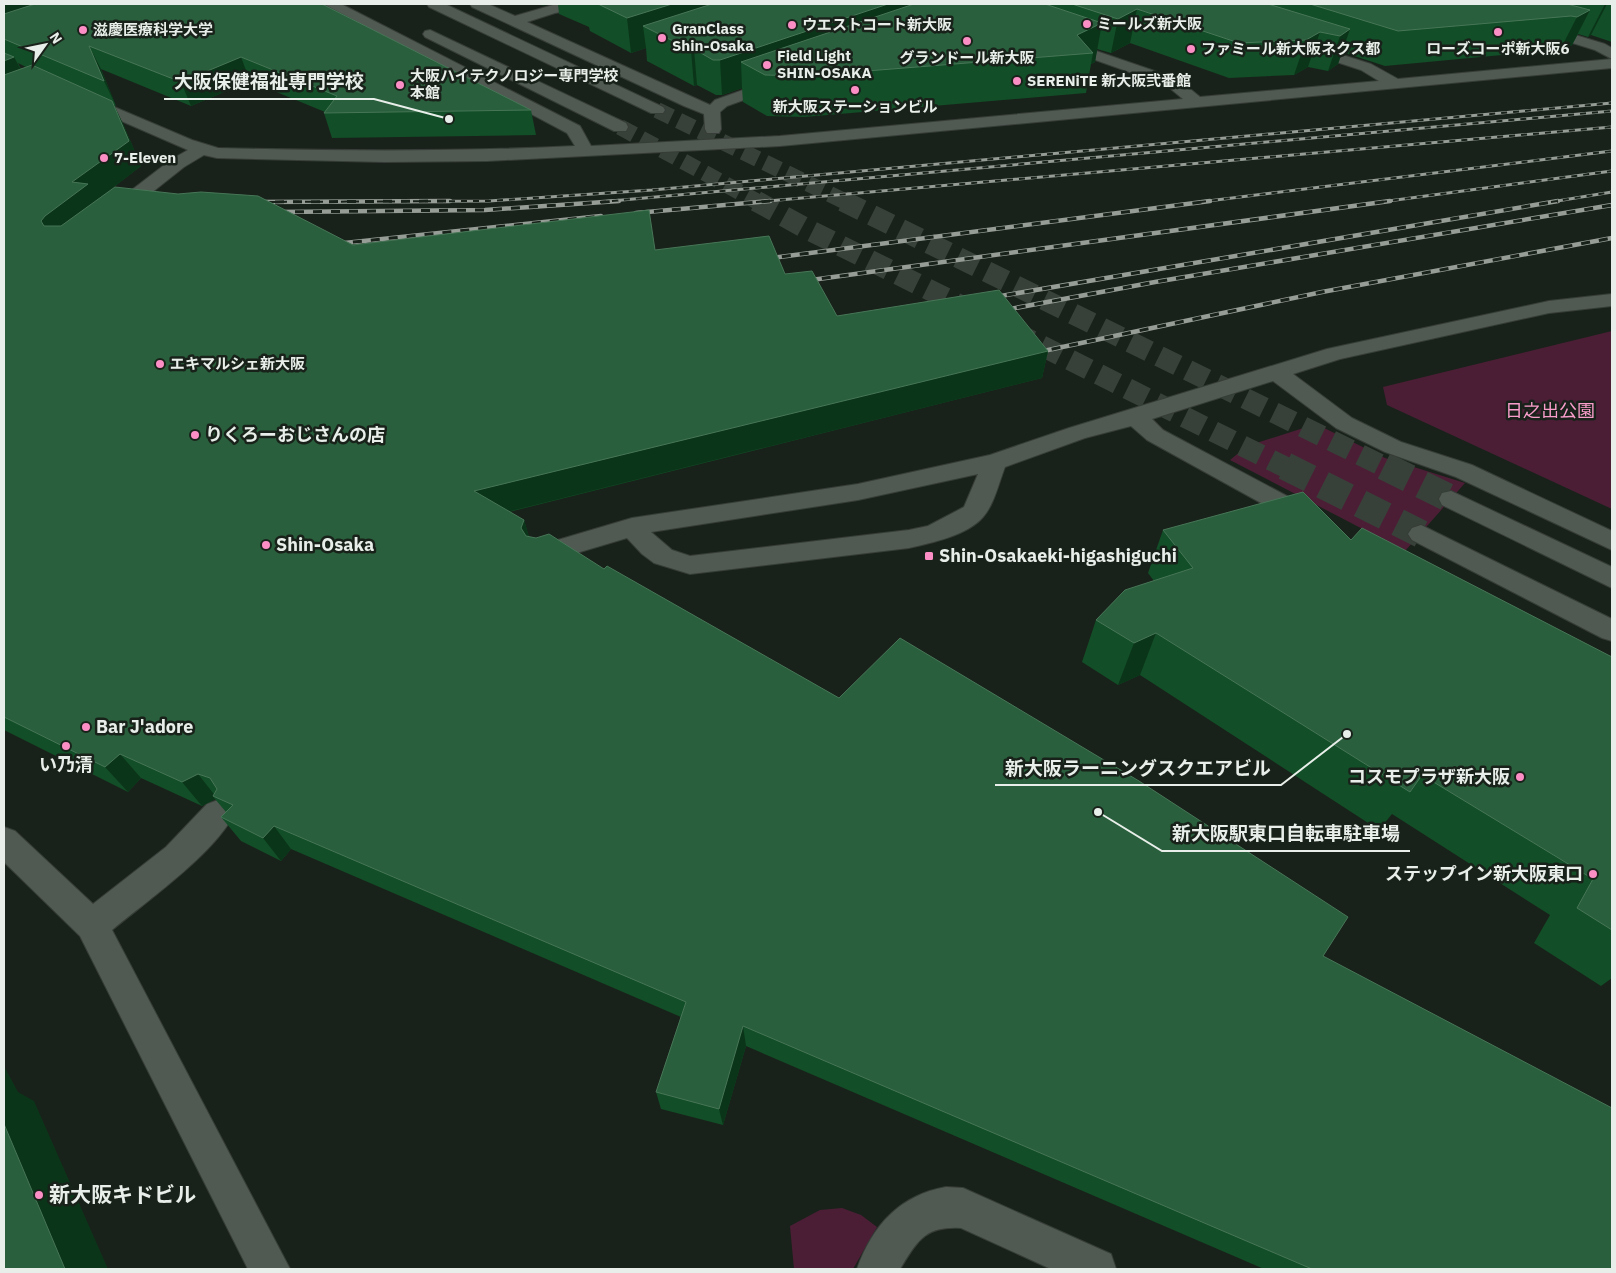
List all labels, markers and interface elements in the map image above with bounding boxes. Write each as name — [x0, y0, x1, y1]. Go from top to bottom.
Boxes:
place label: ミールズ新大阪 — [1097, 14, 1202, 33]
place label: ウエストコート新大阪 — [802, 15, 952, 34]
marker: ミールズ新大阪 — [1081, 18, 1093, 30]
place label: GranClass Shin-Osaka — [672, 19, 754, 55]
marker: ウエストコート新大阪 — [786, 19, 798, 31]
north arrow — [20, 20, 70, 70]
place label: 滋慶医療科学大学 — [93, 20, 213, 39]
marker: 滋慶医療科学大学 — [77, 24, 89, 36]
marker: ローズコーポ新大阪6 — [1492, 26, 1504, 38]
text: N — [46, 29, 66, 47]
marker: GranClass Shin-Osaka — [656, 32, 668, 44]
marker: グランドール新大阪 — [961, 35, 973, 47]
place label: ファミール新大阪ネクス都 — [1201, 39, 1381, 58]
place label: ローズコーポ新大阪6 — [1426, 39, 1570, 58]
marker: ファミール新大阪ネクス都 — [1185, 43, 1197, 55]
place label: Field Light SHIN-OSAKA — [777, 46, 872, 82]
place label: グランドール新大阪 — [899, 48, 1035, 67]
marker: Field Light SHIN-OSAKA — [761, 59, 773, 71]
callout: 大阪保健福祉専門学校 — [164, 65, 374, 99]
place label: 大阪ハイテクノロジー専門学校 本館 — [410, 66, 619, 102]
text: 大阪保健福祉専門学校 — [174, 69, 364, 93]
place label: SERENiTE 新大阪弐番館 — [1027, 71, 1191, 90]
marker: SERENiTE 新大阪弐番館 — [1011, 75, 1023, 87]
marker: 大阪ハイテクノロジー専門学校 本館 — [394, 79, 406, 91]
marker: 新大阪ステーションビル — [849, 84, 861, 96]
place label: 新大阪ステーションビル — [773, 97, 937, 116]
place label: 7-Eleven — [114, 148, 176, 167]
marker: 7-Eleven — [98, 152, 110, 164]
place label: エキマルシェ新大阪 — [170, 354, 305, 373]
marker: エキマルシェ新大阪 — [154, 358, 166, 370]
park label: 日之出公園 — [1505, 399, 1595, 422]
place label: りくろーおじさんの店 — [205, 423, 385, 446]
marker: りくろーおじさんの店 — [189, 429, 201, 441]
place label: Shin-Osaka — [276, 533, 374, 556]
marker: Shin-Osaka — [260, 539, 272, 551]
place label: Shin-Osakaeki-higashiguchi — [939, 544, 1177, 567]
marker: Shin-Osakaeki-higashiguchi — [923, 550, 935, 562]
place label: Bar J'adore — [96, 715, 193, 738]
marker: Bar J'adore — [80, 721, 92, 733]
marker: い乃清 — [60, 740, 72, 752]
callout: 新大阪ラーニングスクエアビル — [995, 751, 1281, 785]
place label: い乃清 — [39, 753, 93, 776]
text: 新大阪ラーニングスクエアビル — [1005, 756, 1271, 780]
place label: コスモプラザ新大阪 — [1348, 765, 1510, 788]
marker: コスモプラザ新大阪 — [1514, 771, 1526, 783]
callout: 新大阪駅東口自転車駐車場 — [1162, 817, 1410, 851]
text: 新大阪駅東口自転車駐車場 — [1172, 821, 1400, 845]
place label: ステップイン新大阪東口 — [1385, 862, 1583, 885]
marker: ステップイン新大阪東口 — [1587, 868, 1599, 880]
place label: 新大阪キドビル — [49, 1180, 196, 1208]
marker: 新大阪キドビル — [33, 1189, 45, 1201]

